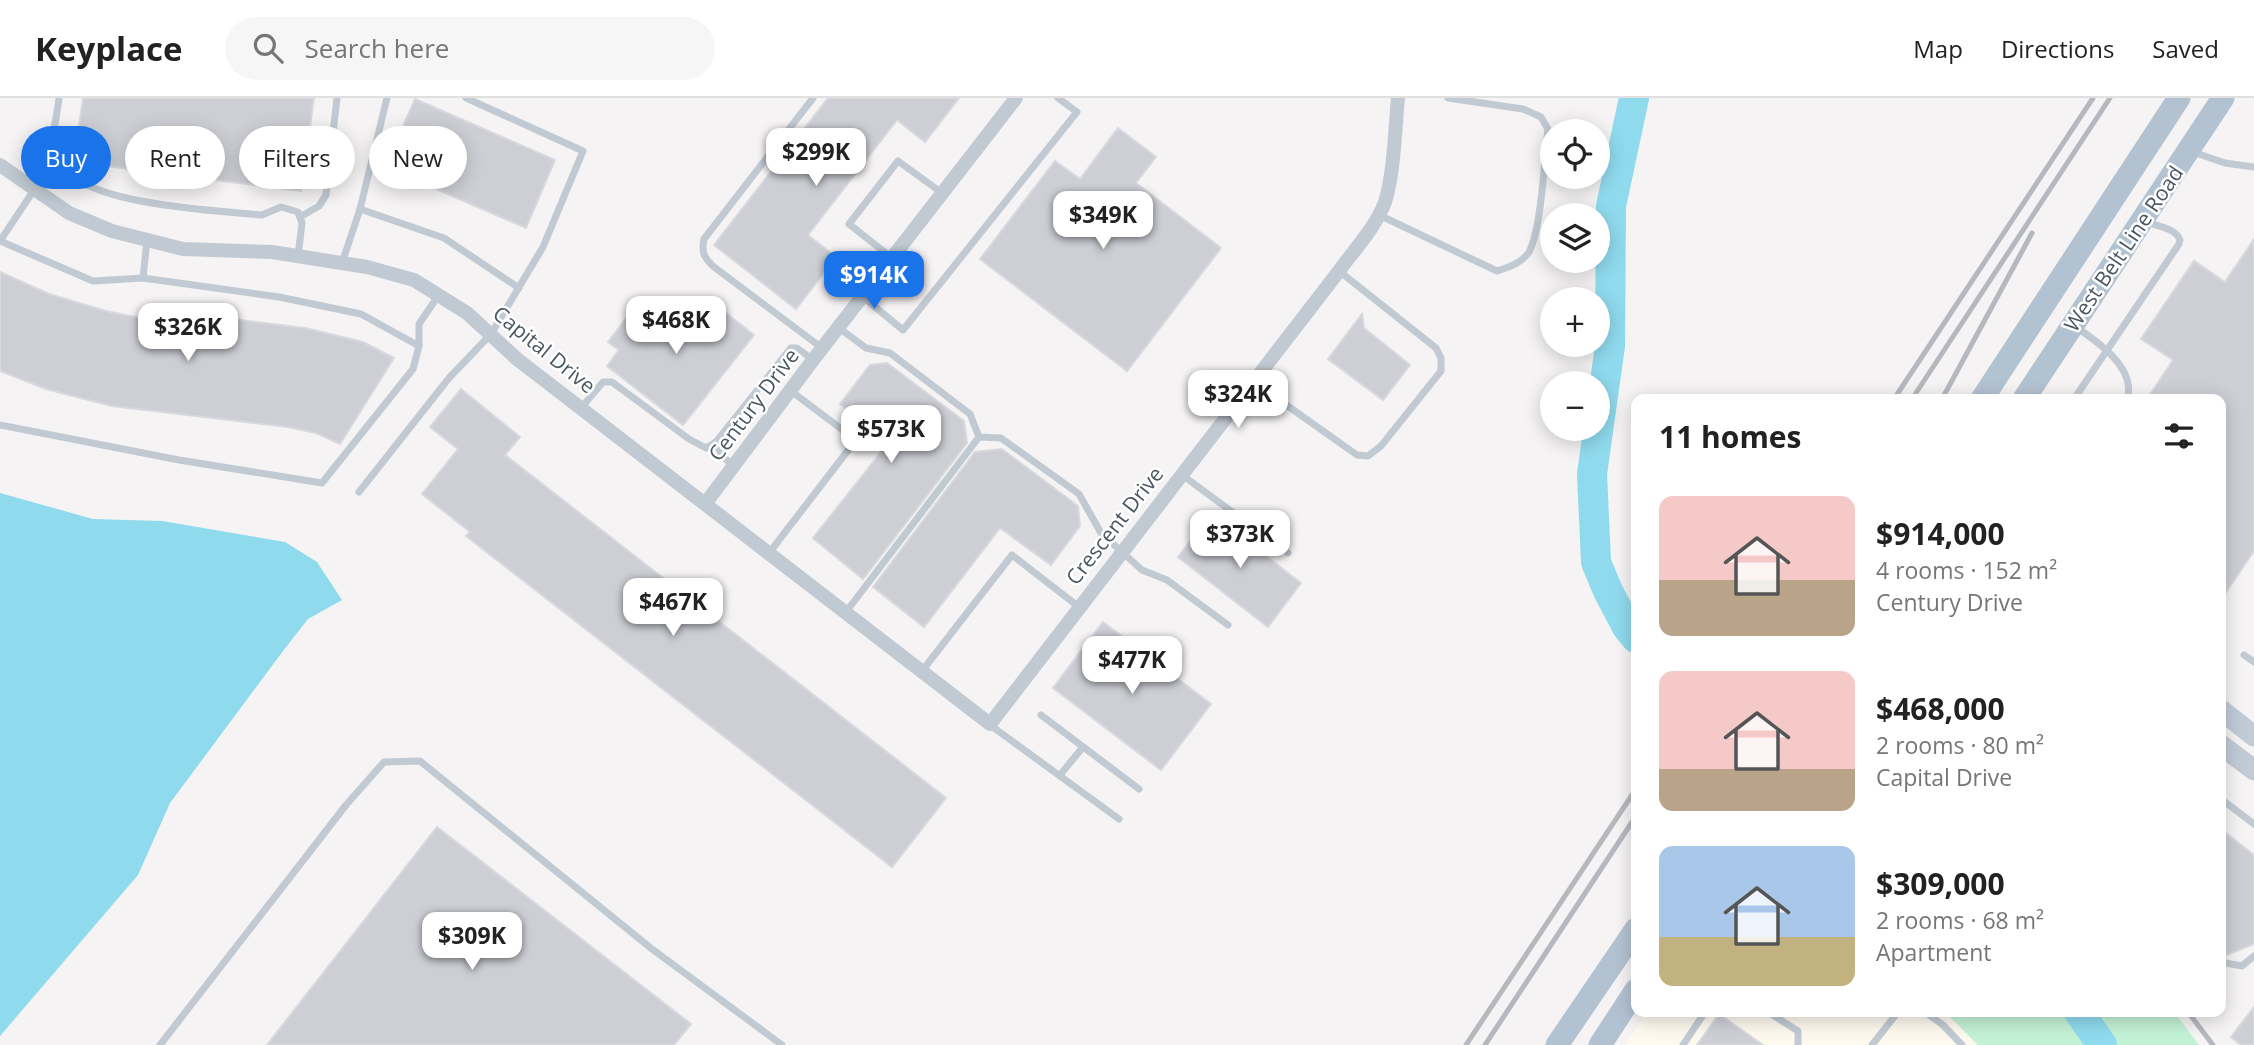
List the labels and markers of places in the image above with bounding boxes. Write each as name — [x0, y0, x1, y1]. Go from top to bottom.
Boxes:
pin: $299K — [767, 129, 865, 188]
pin: $349K — [1054, 192, 1152, 251]
pin: $914K — [825, 252, 923, 311]
pin: $468K — [627, 296, 725, 356]
pin: $326K — [139, 303, 237, 363]
pin: $324K — [1189, 370, 1287, 430]
pin: $573K — [842, 406, 940, 465]
pin: $373K — [1191, 510, 1289, 570]
pin: $467K — [624, 578, 722, 638]
pin: $477K — [1083, 636, 1181, 696]
pin: $309K — [423, 912, 521, 972]

